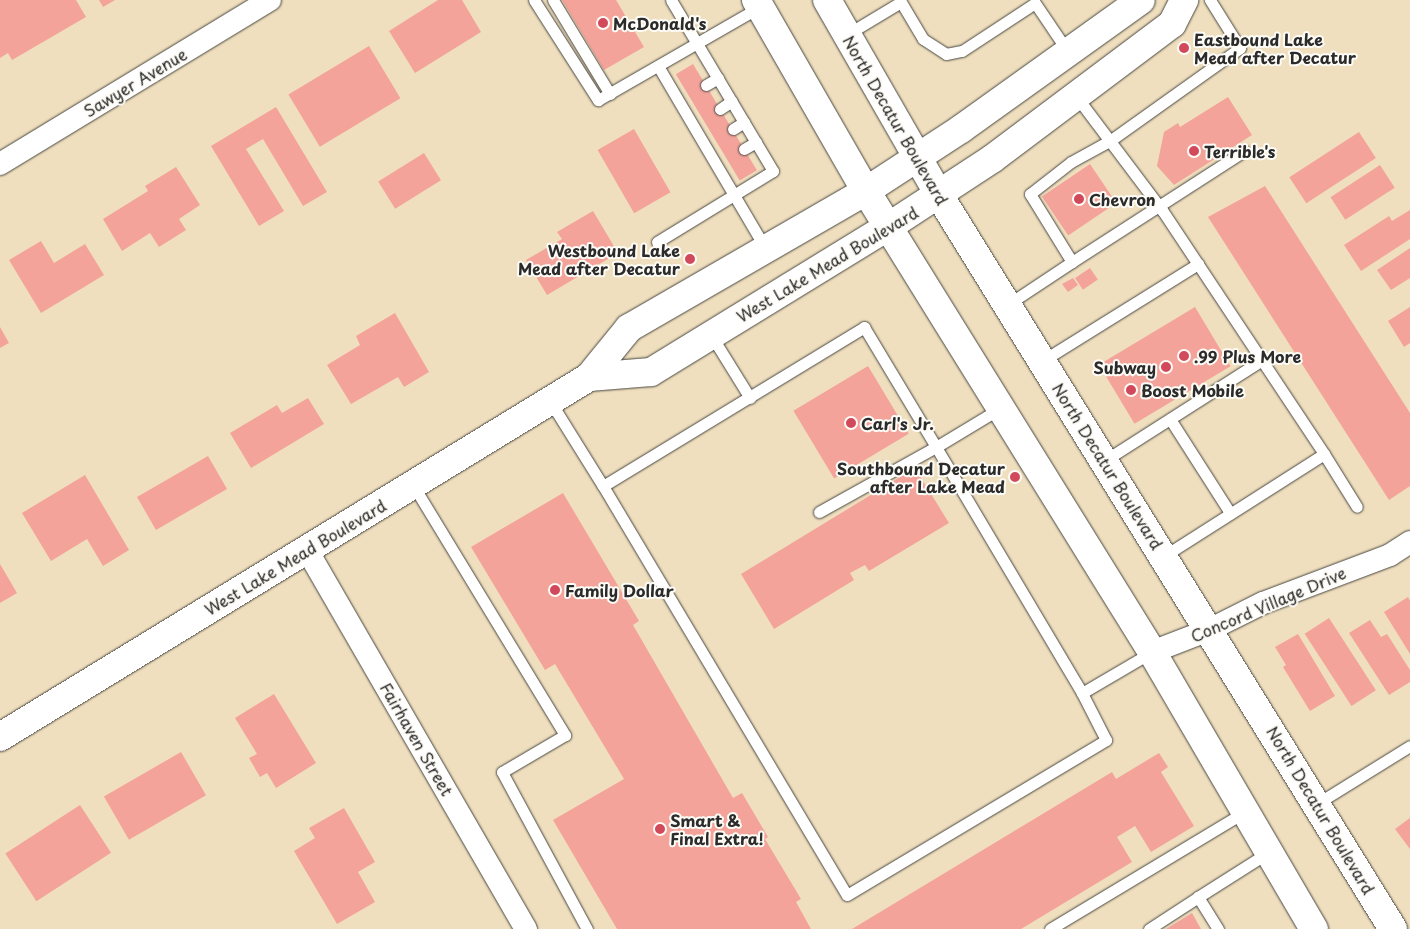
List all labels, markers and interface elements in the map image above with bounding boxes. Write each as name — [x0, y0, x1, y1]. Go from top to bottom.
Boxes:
place label: McDonald's — [613, 13, 707, 33]
marker: McDonald's — [597, 17, 609, 29]
place label: Eastbound Lake Mead after Decatur — [1194, 29, 1358, 67]
street label: North Decatur Boulevard — [839, 31, 953, 209]
marker: Eastbound Lake Mead after Decatur — [1178, 42, 1190, 54]
street label: Sawyer Avenue — [80, 44, 190, 120]
place label: Terrible's — [1204, 141, 1276, 161]
marker: Terrible's — [1188, 145, 1200, 157]
place label: Chevron — [1089, 189, 1156, 209]
marker: Chevron — [1073, 193, 1085, 205]
street label: West Lake Mead Boulevard — [733, 202, 921, 326]
place label: Westbound Lake Mead after Decatur — [516, 240, 680, 278]
marker: Westbound Lake Mead after Decatur — [684, 253, 696, 265]
place label: .99 Plus More — [1194, 346, 1302, 366]
marker: .99 Plus More — [1178, 350, 1190, 362]
place label: Subway — [1093, 357, 1156, 377]
marker: Subway — [1160, 361, 1172, 373]
street label: North Decatur Boulevard — [1048, 379, 1168, 553]
place label: Boost Mobile — [1141, 380, 1245, 400]
marker: Boost Mobile — [1125, 384, 1137, 396]
place label: Carl's Jr. — [861, 413, 934, 433]
marker: Carl's Jr. — [845, 417, 857, 429]
place label: Southbound Decatur after Lake Mead — [837, 458, 1005, 496]
marker: Southbound Decatur after Lake Mead — [1009, 471, 1021, 483]
street label: West Lake Mead Boulevard — [201, 495, 389, 619]
street label: Concord Village Drive — [1187, 563, 1349, 645]
place label: Family Dollar — [565, 580, 675, 600]
marker: Family Dollar — [549, 584, 561, 596]
street label: Fairhaven Street — [377, 679, 457, 799]
street label: North Decatur Boulevard — [1263, 722, 1379, 898]
place label: Smart & Final Extra! — [670, 810, 763, 848]
marker: Smart & Final Extra! — [654, 823, 666, 835]

